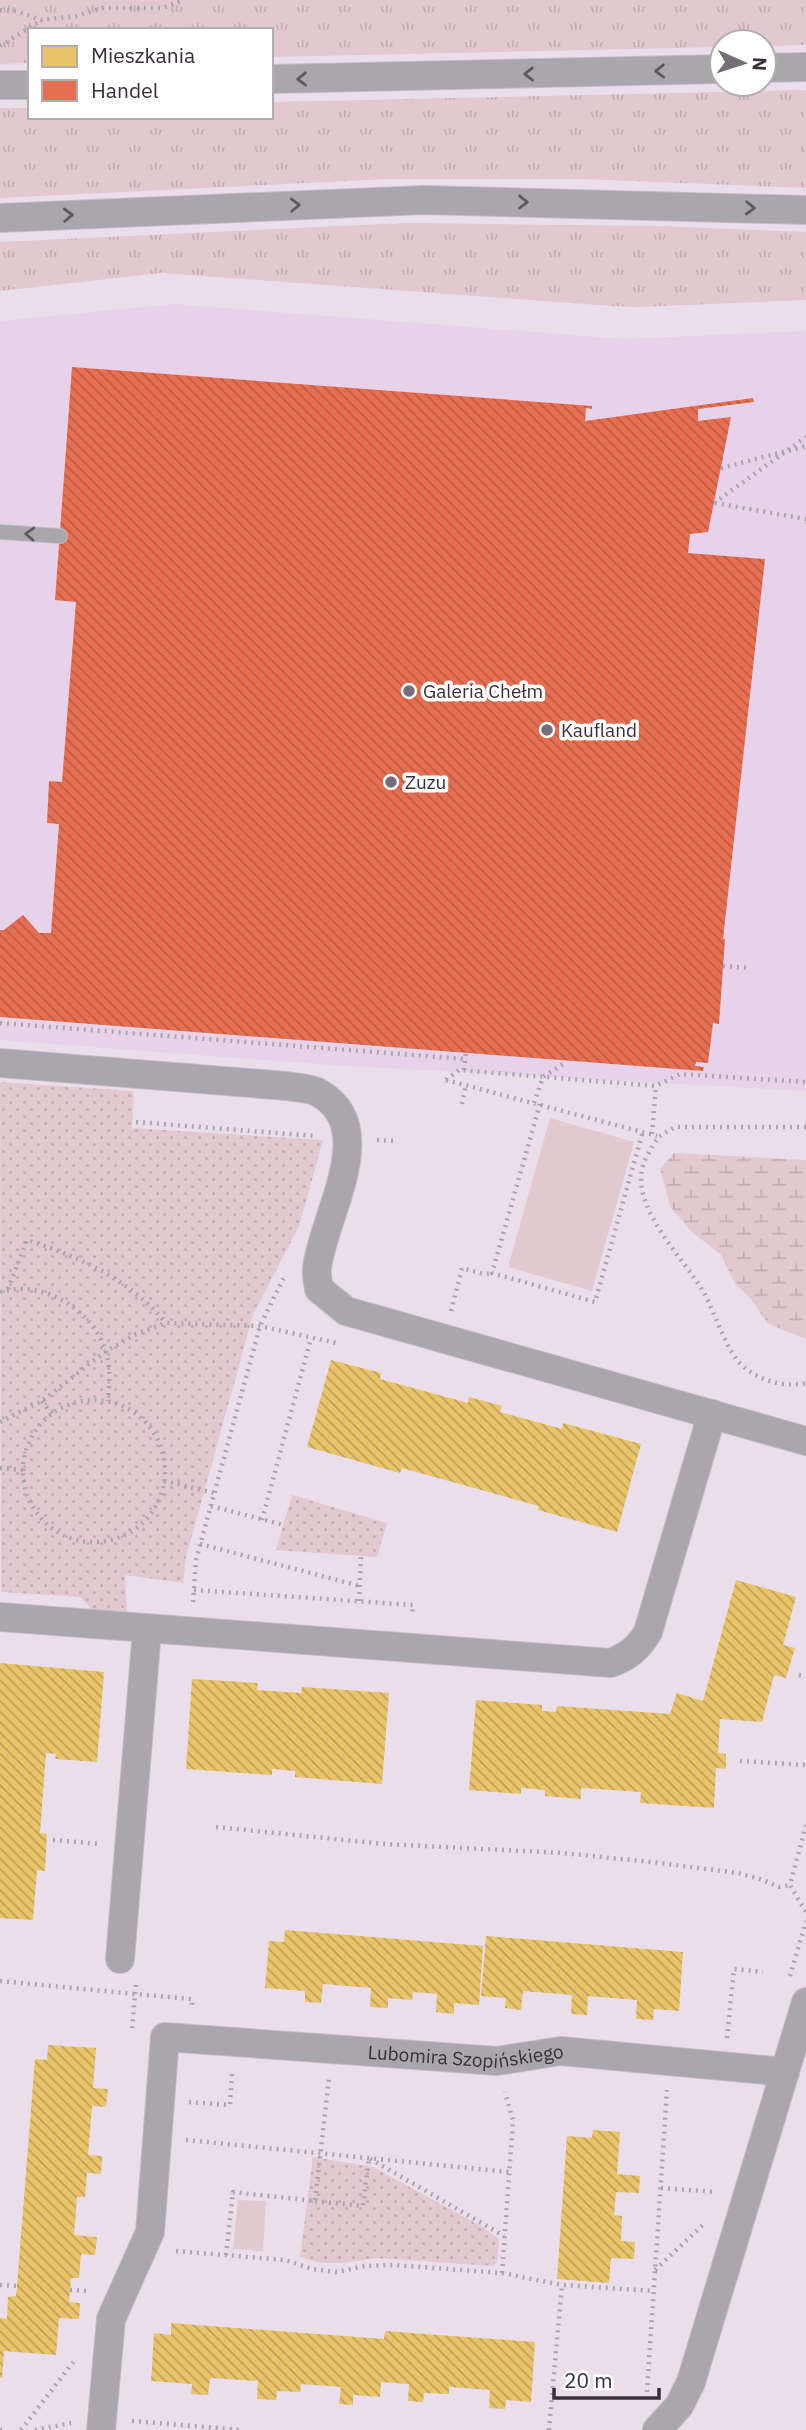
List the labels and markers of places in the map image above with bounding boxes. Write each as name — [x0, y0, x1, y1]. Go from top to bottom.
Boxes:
place label: Galeria Chełm — [423, 679, 543, 703]
marker: Galeria Chełm — [401, 683, 417, 699]
place label: Kaufland — [561, 718, 637, 742]
marker: Kaufland — [539, 722, 555, 738]
place label: Zuzu — [405, 770, 446, 794]
marker: Zuzu — [383, 774, 399, 790]

